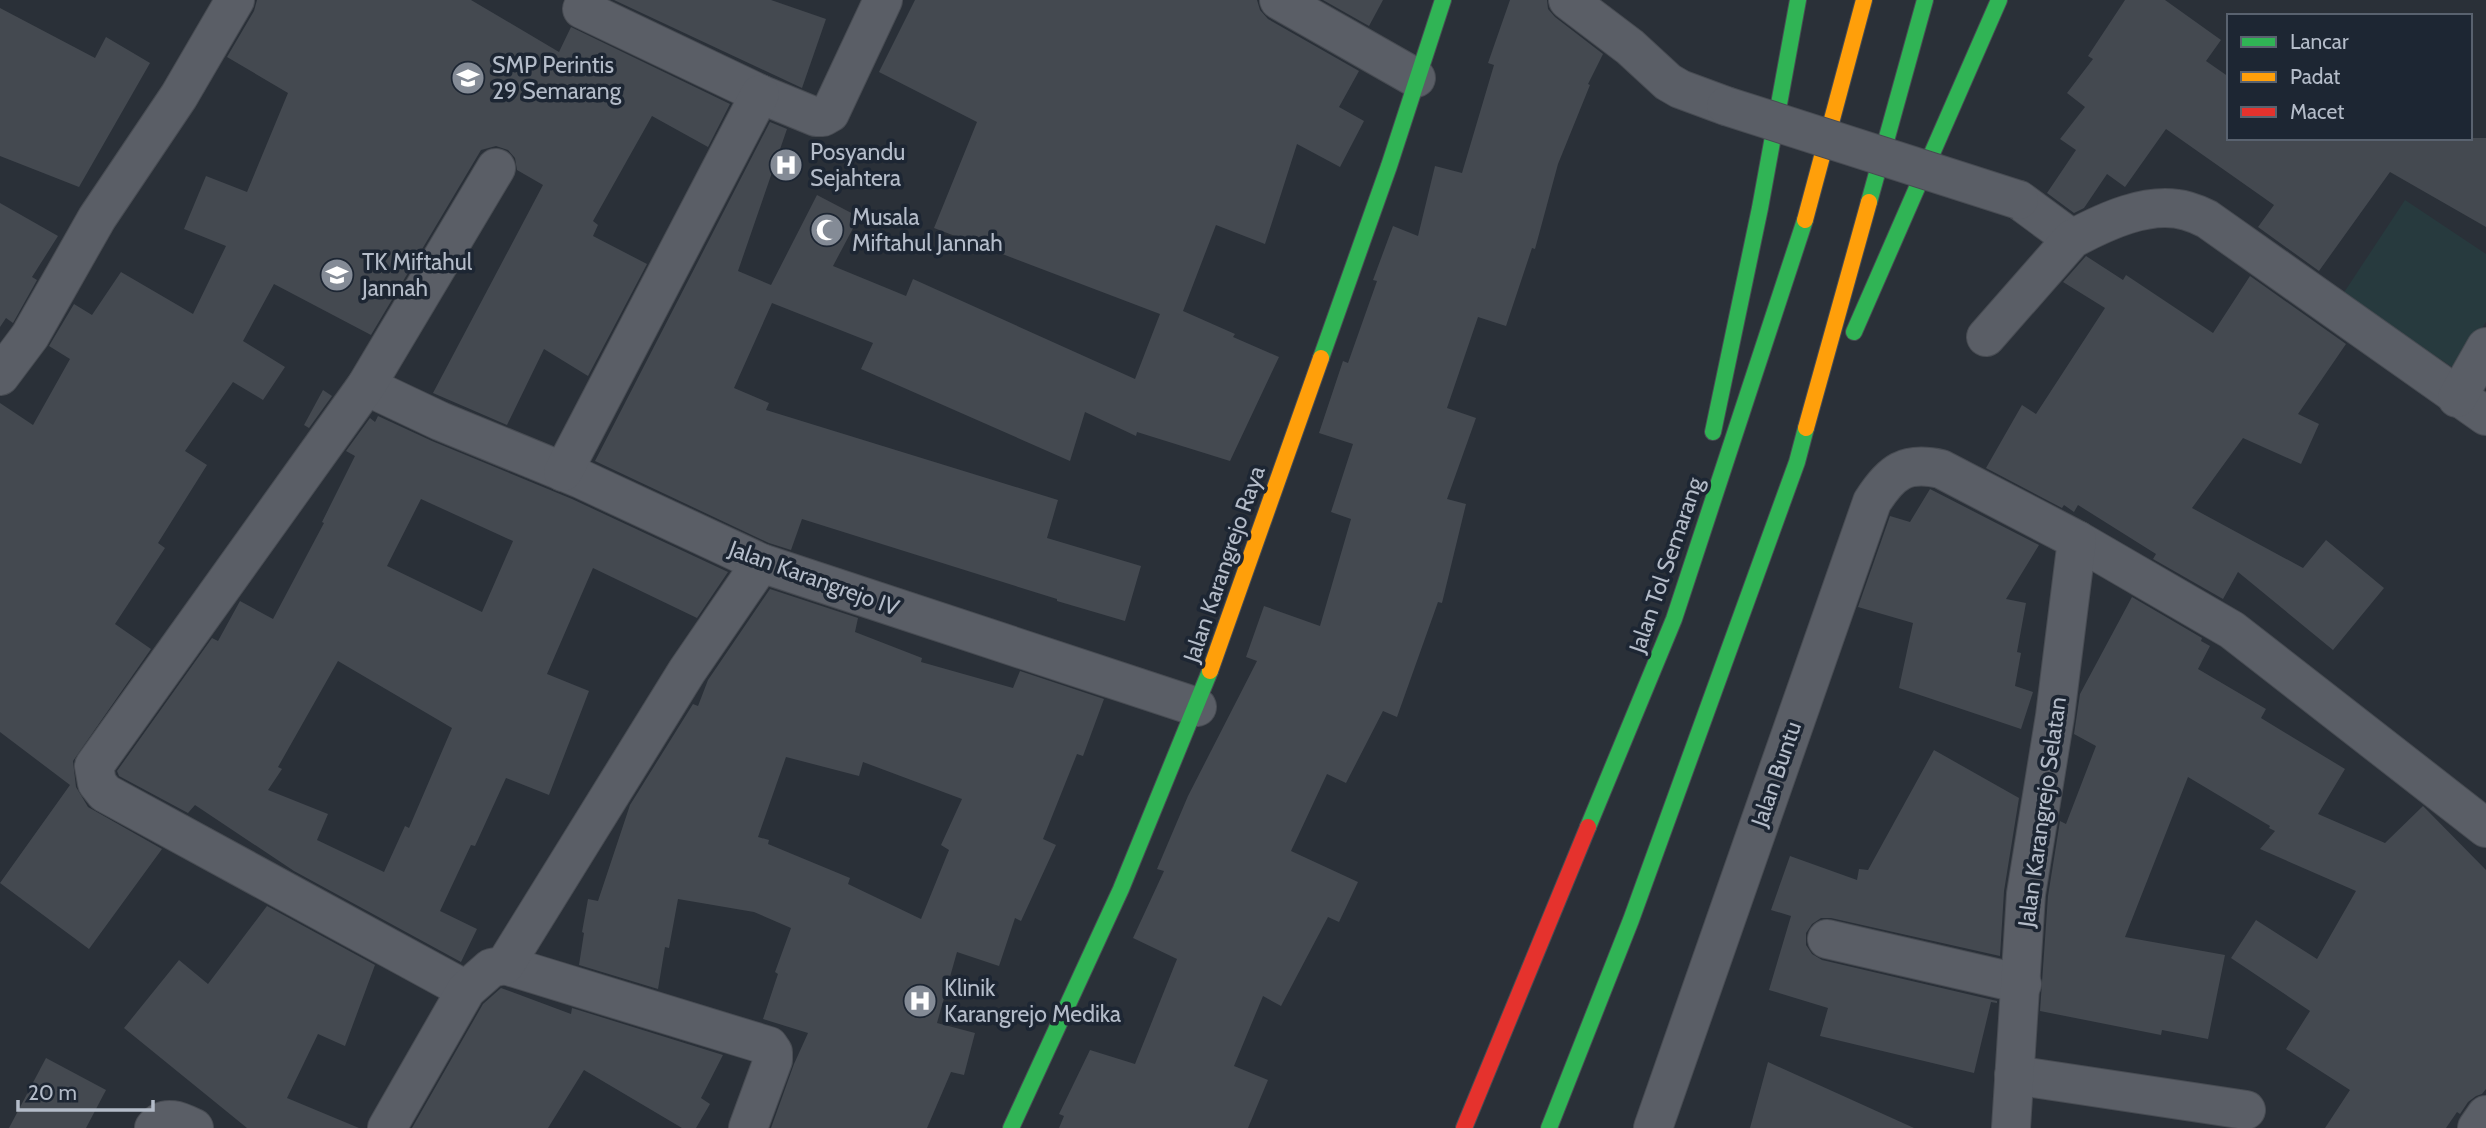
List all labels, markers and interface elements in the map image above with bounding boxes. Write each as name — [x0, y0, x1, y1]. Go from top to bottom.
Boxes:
legend — [2227, 14, 2472, 140]
text: Lancar — [2290, 29, 2349, 54]
place label: SMP Perintis 29 Semarang — [492, 51, 622, 105]
school or university icon: SMP Perintis 29 Semarang — [449, 59, 487, 97]
text: Padat — [2290, 64, 2340, 89]
text: Macet — [2290, 99, 2344, 124]
place label: Posyandu Sejahtera — [810, 138, 905, 192]
hospital icon: Posyandu Sejahtera — [767, 146, 805, 184]
place label: Musala Miftahul Jannah — [852, 203, 1003, 257]
mosque icon: Musala Miftahul Jannah — [808, 211, 846, 249]
place label: TK Miftahul Jannah — [361, 248, 473, 302]
school or university icon: TK Miftahul Jannah — [318, 256, 356, 294]
street label: Jalan Karangrejo Raya — [1177, 462, 1271, 667]
street label: Jalan Tol Semarang — [1623, 473, 1709, 657]
street label: Jalan Karangrejo IV — [724, 534, 903, 622]
street label: Jalan Karangrejo Selatan — [2012, 695, 2072, 930]
street label: Jalan Buntu — [1745, 718, 1807, 831]
place label: Klinik Karangrejo Medika — [944, 974, 1121, 1028]
hospital icon: Klinik Karangrejo Medika — [901, 982, 939, 1020]
scale bar — [18, 1068, 152, 1112]
text: 20 m — [28, 1080, 77, 1105]

